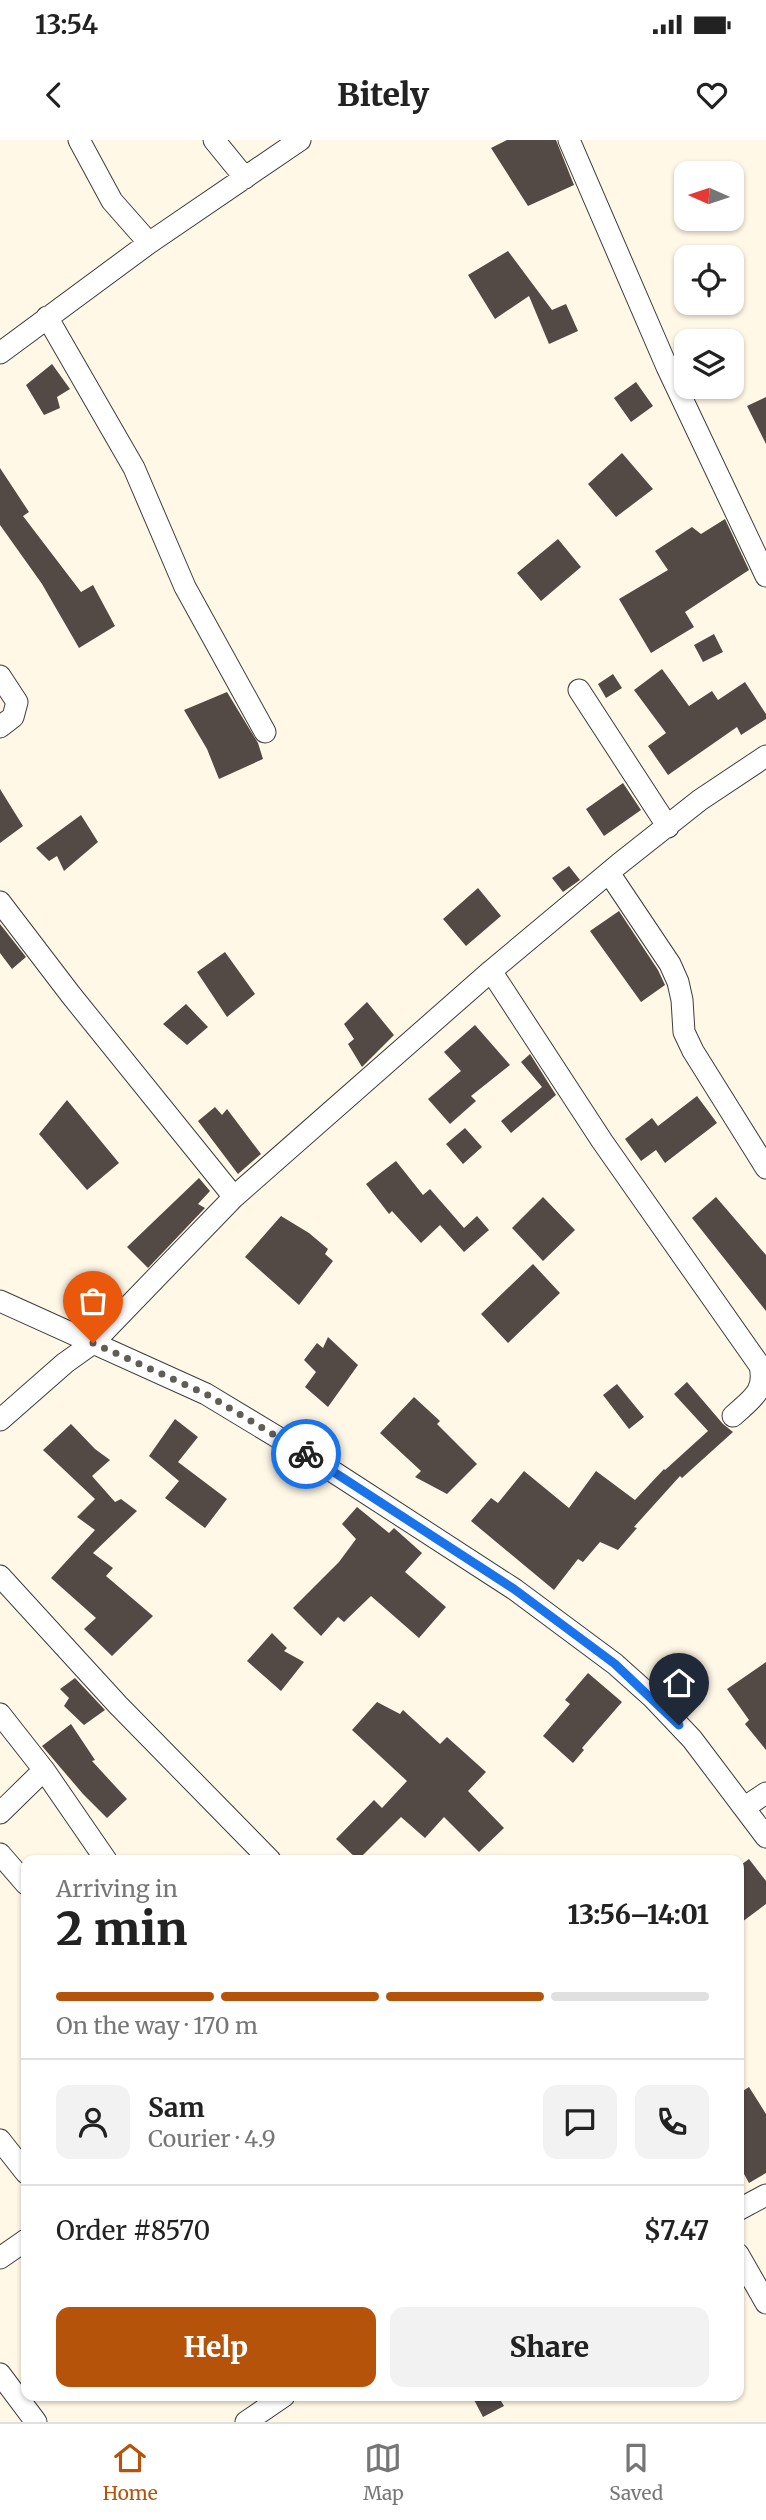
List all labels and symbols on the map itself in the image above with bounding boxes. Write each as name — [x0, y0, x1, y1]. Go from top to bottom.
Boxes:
north arrow — [674, 161, 744, 231]
pin — [63, 1271, 123, 1343]
courier — [271, 1419, 341, 1489]
pin — [649, 1653, 709, 1725]

